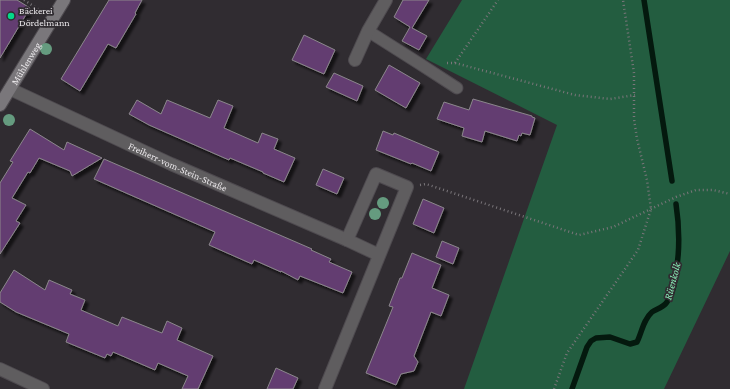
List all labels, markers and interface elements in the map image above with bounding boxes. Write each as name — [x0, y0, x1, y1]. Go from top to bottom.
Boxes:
place label: Bäckerei Dördelmann — [19, 5, 70, 28]
marker: Bäckerei Dördelmann — [6, 11, 16, 21]
street label: Mühlenweg — [9, 40, 43, 87]
street label: Freiherr-vom-Stein-Straße — [127, 140, 229, 194]
water label: Rüenkolk — [661, 260, 683, 301]

